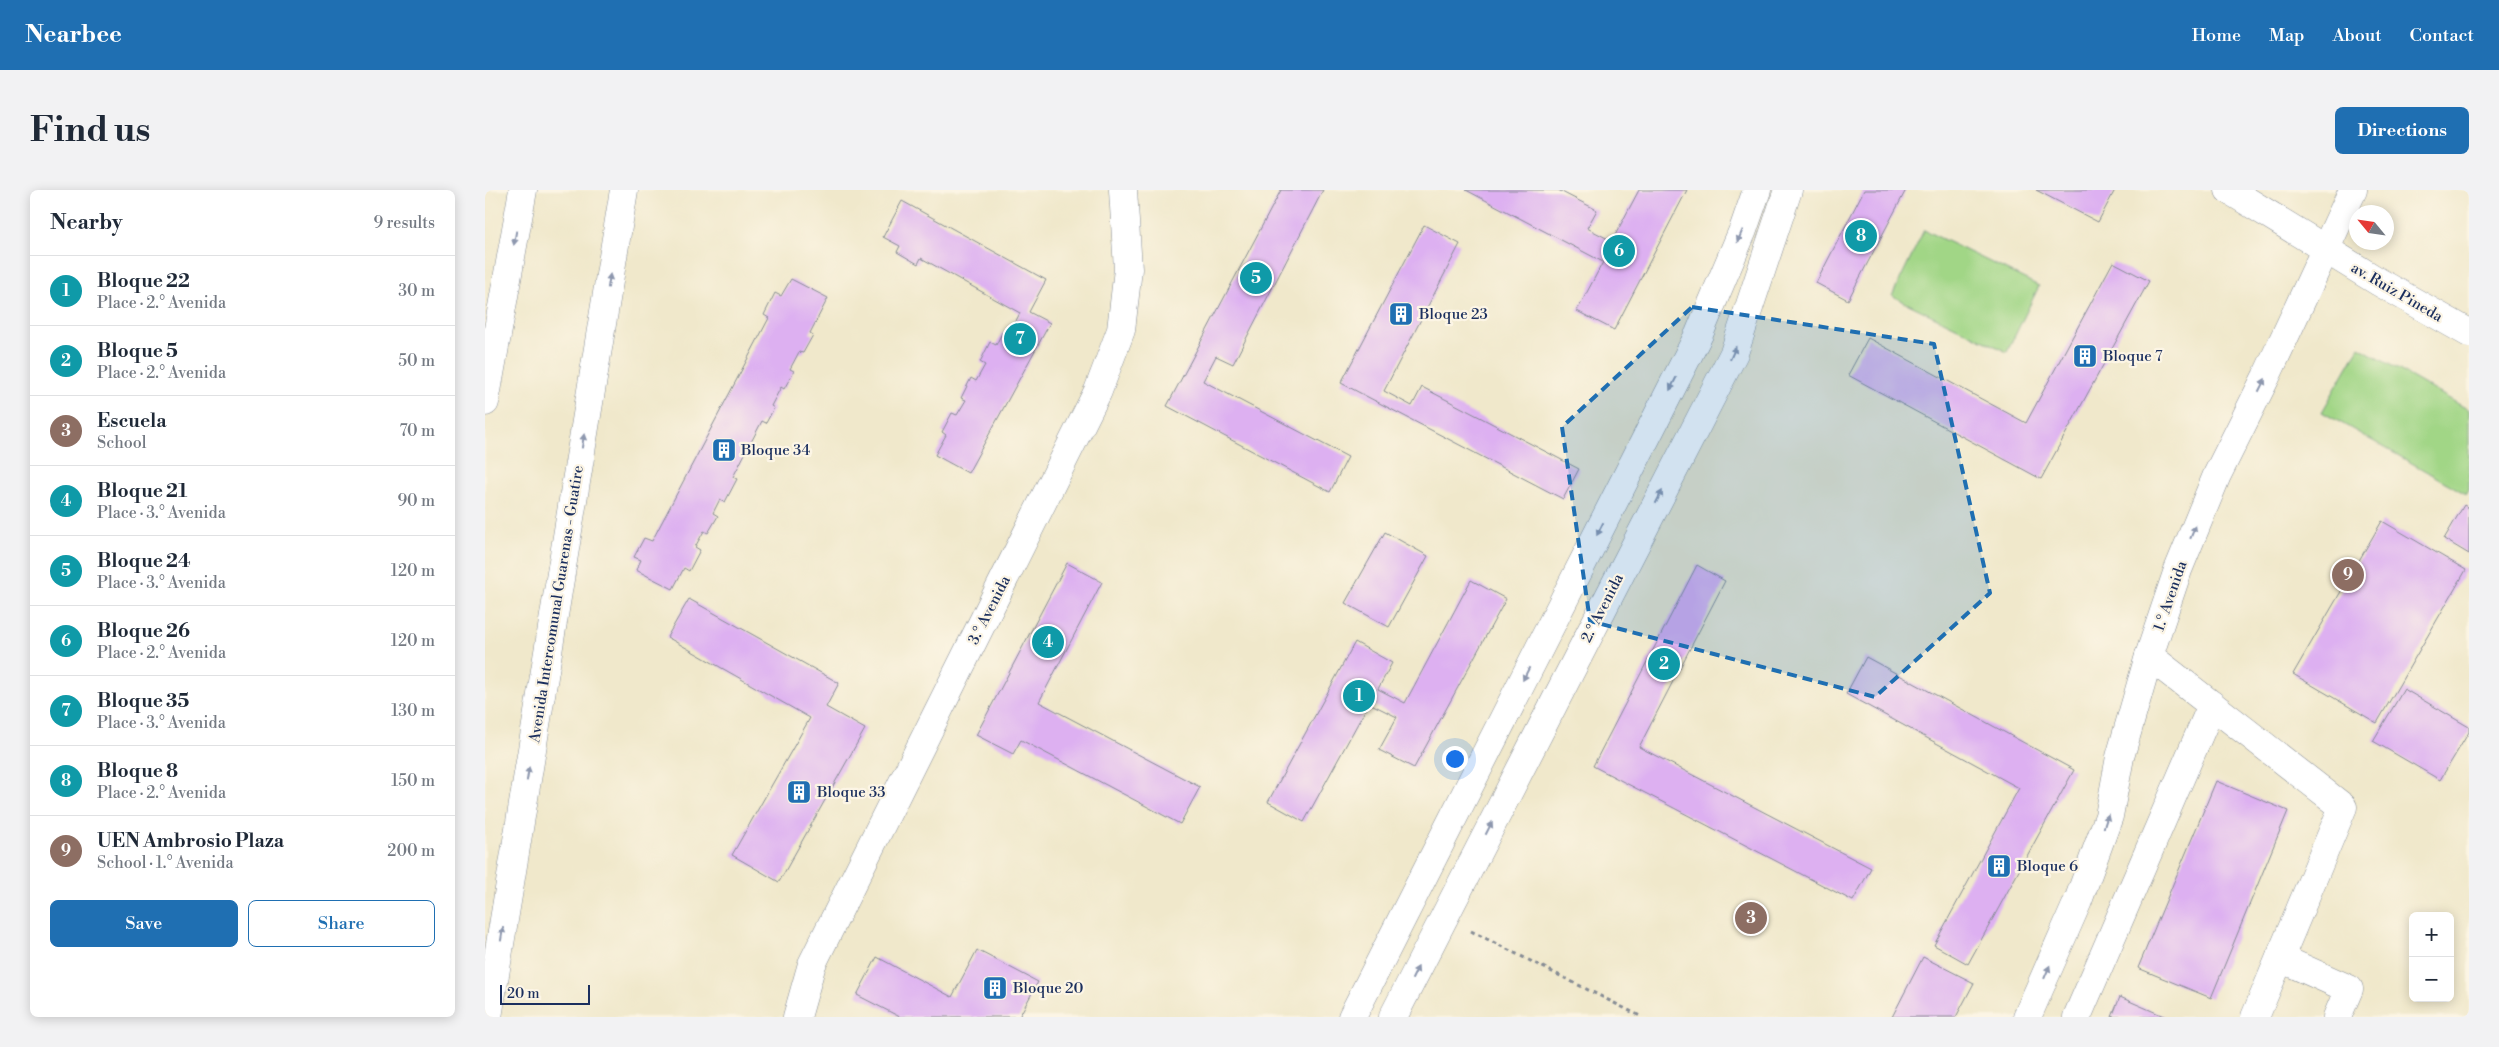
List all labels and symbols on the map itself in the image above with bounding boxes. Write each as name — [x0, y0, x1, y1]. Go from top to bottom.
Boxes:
north arrow — [2349, 205, 2394, 250]
pin: 8 — [1845, 217, 1877, 255]
one-way arrow — [1736, 229, 1744, 244]
one-way arrow — [510, 230, 518, 246]
pin: 6 — [1603, 232, 1635, 270]
street label: av. Ruiz Pineda — [2347, 258, 2446, 327]
pin: 5 — [1240, 259, 1272, 297]
one-way arrow — [606, 272, 614, 288]
building icon: Bloque 23 — [1388, 301, 1414, 327]
place label: Bloque 23 — [1418, 305, 1488, 324]
pin: 7 — [1004, 320, 1036, 358]
building icon: Bloque 7 — [2072, 343, 2098, 369]
one-way arrow — [1730, 346, 1738, 360]
place label: Bloque 7 — [2102, 347, 2163, 366]
one-way arrow — [1669, 377, 1677, 391]
one-way arrow — [2258, 378, 2266, 392]
one-way arrow — [579, 433, 587, 449]
building icon: Bloque 34 — [711, 437, 737, 463]
place label: Bloque 34 — [740, 441, 810, 460]
street label: Avenida Intercomunal Guarenas - Guatire — [525, 464, 588, 745]
one-way arrow — [1655, 490, 1663, 505]
one-way arrow — [1596, 521, 1604, 536]
one-way arrow — [2190, 525, 2198, 539]
pin: 9 — [2332, 556, 2364, 594]
street label: 1.° Avenida — [2150, 558, 2191, 634]
street label: 2.° Avenida — [1577, 570, 1628, 646]
street label: 3.° Avenida — [964, 572, 1015, 648]
pin: 4 — [1032, 623, 1064, 661]
pin: 2 — [1648, 645, 1680, 683]
one-way arrow — [1522, 666, 1530, 681]
pin: 1 — [1343, 677, 1375, 715]
your location — [1442, 746, 1468, 772]
one-way arrow — [525, 766, 533, 782]
building icon: Bloque 33 — [786, 779, 812, 805]
place label: Bloque 33 — [816, 783, 885, 802]
one-way arrow — [2103, 814, 2111, 829]
one-way arrow — [1485, 821, 1493, 836]
building icon: Bloque 6 — [1986, 853, 2012, 879]
place label: Bloque 6 — [2016, 857, 2078, 876]
pin: 3 — [1735, 899, 1767, 937]
one-way arrow — [498, 926, 506, 942]
one-way arrow — [2043, 965, 2051, 979]
one-way arrow — [1411, 966, 1419, 981]
building icon: Bloque 20 — [982, 975, 1008, 1001]
place label: Bloque 20 — [1012, 979, 1083, 998]
scale bar — [500, 982, 590, 1005]

